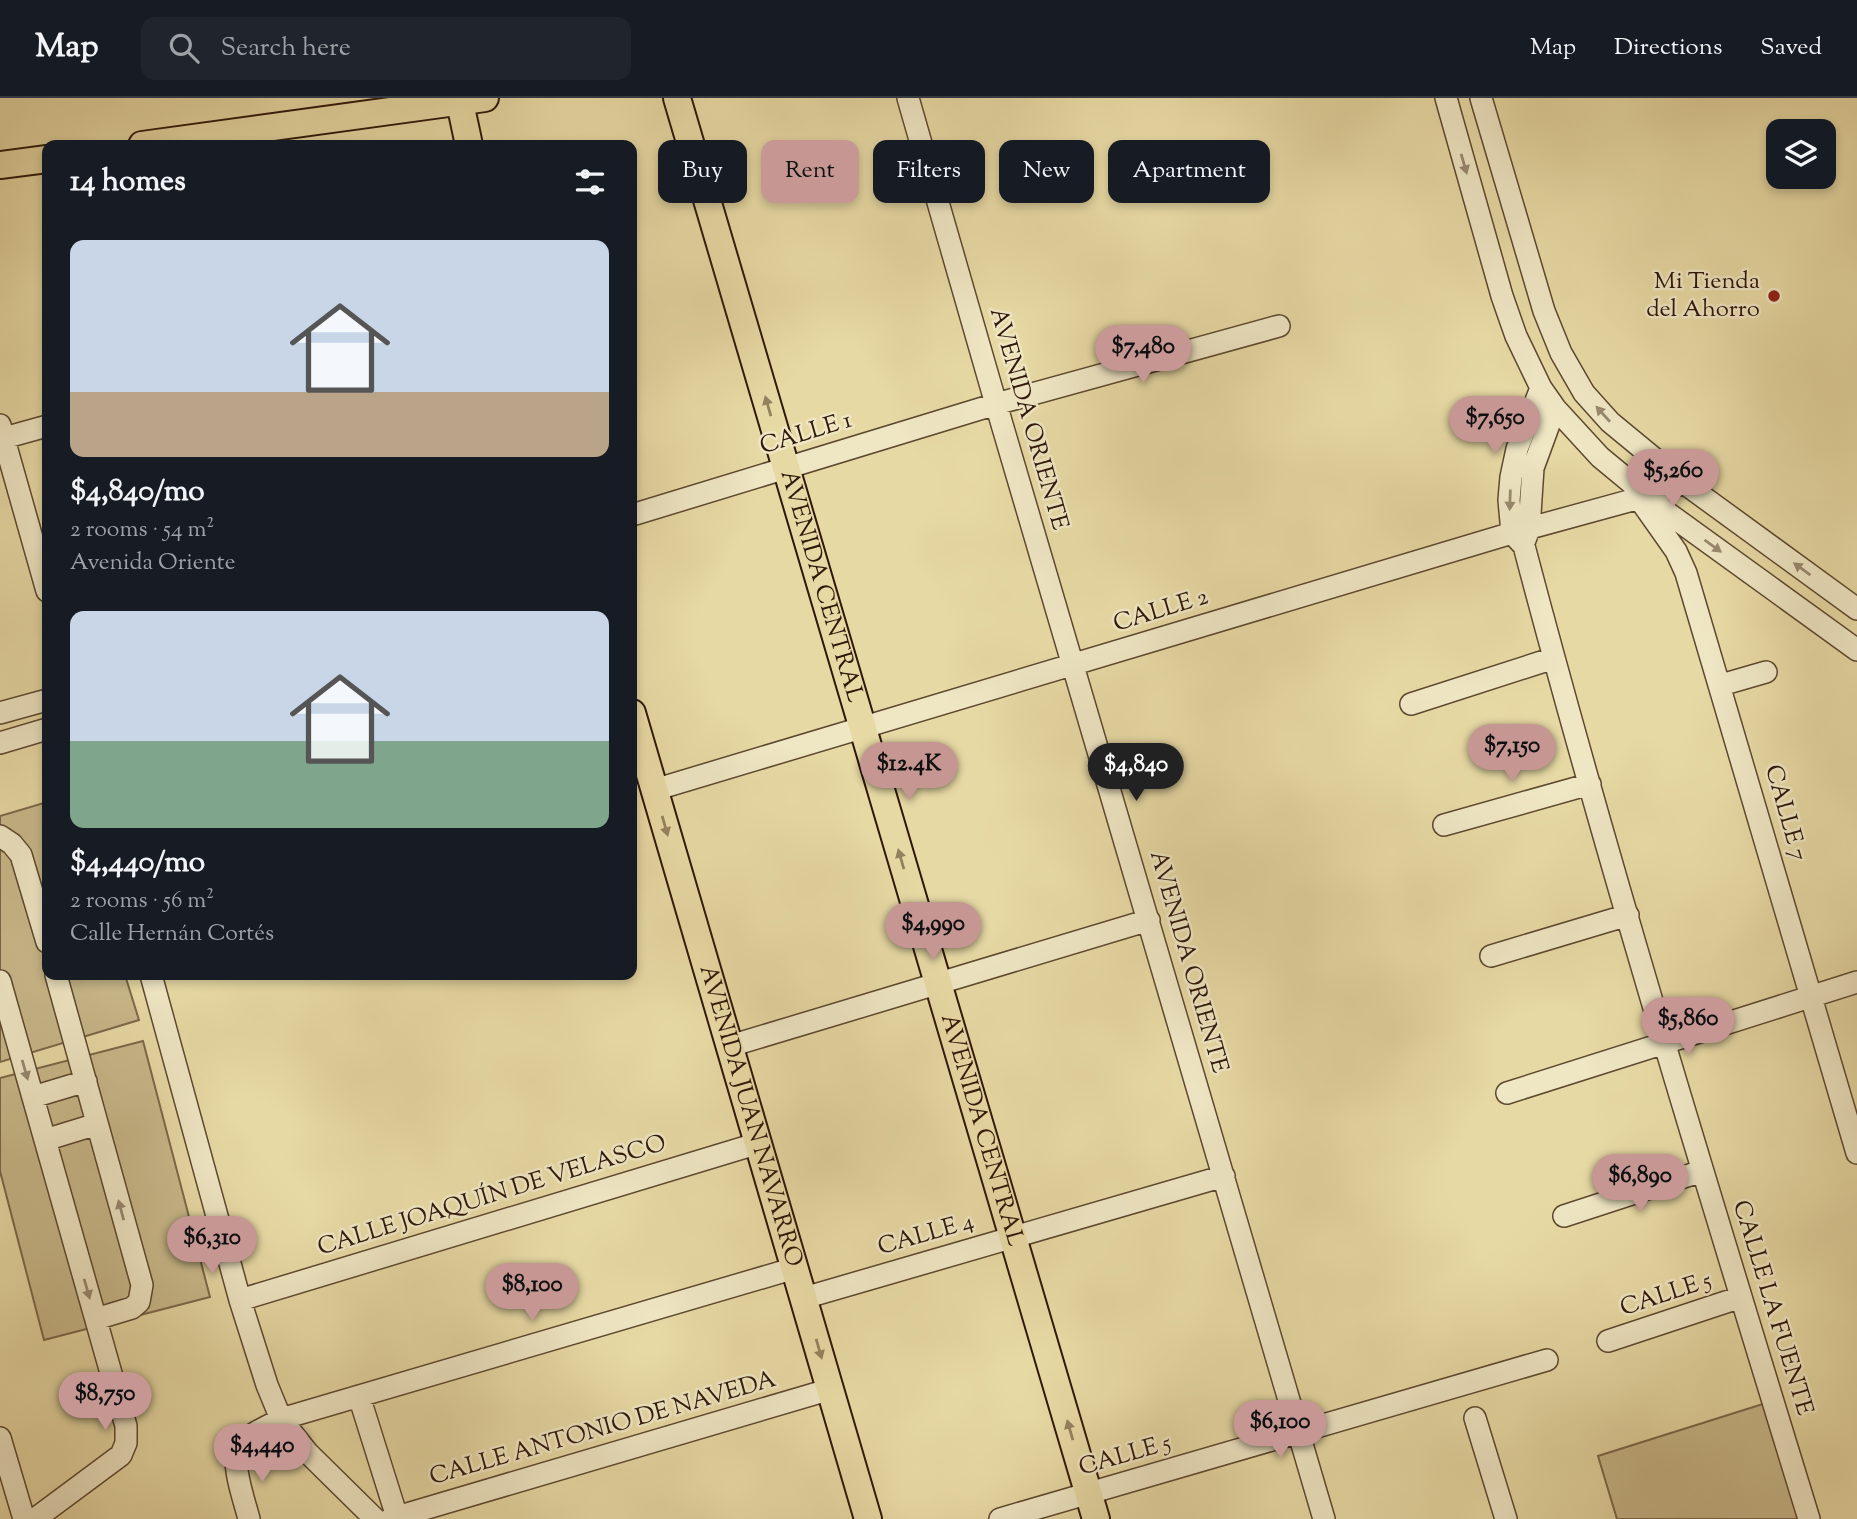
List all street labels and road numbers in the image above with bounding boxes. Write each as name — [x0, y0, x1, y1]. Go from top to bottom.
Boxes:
street label: AVENIDA ORIENTE — [980, 304, 1076, 535]
street label: CALLE 1 — [756, 404, 856, 464]
street label: AVENIDA CENTRAL — [771, 466, 871, 706]
street label: CALLE 2 — [1109, 580, 1213, 642]
street label: CALLE 7 — [1755, 761, 1815, 865]
street label: AVENIDA ORIENTE — [1140, 847, 1236, 1078]
street label: AVENIDA JUAN NAVARRO — [690, 961, 810, 1271]
street label: AVENIDA CENTRAL — [931, 1010, 1032, 1250]
street label: CALLE JOAQUÍN DE VELASCO — [313, 1127, 671, 1265]
street label: CALLE LA FUENTE — [1723, 1196, 1821, 1420]
street label: CALLE 4 — [874, 1205, 978, 1265]
street label: CALLE 5 — [1616, 1264, 1716, 1326]
street label: CALLE ANTONIO DE NAVEDA — [426, 1363, 781, 1495]
street label: CALLE 5 — [1075, 1427, 1175, 1485]

